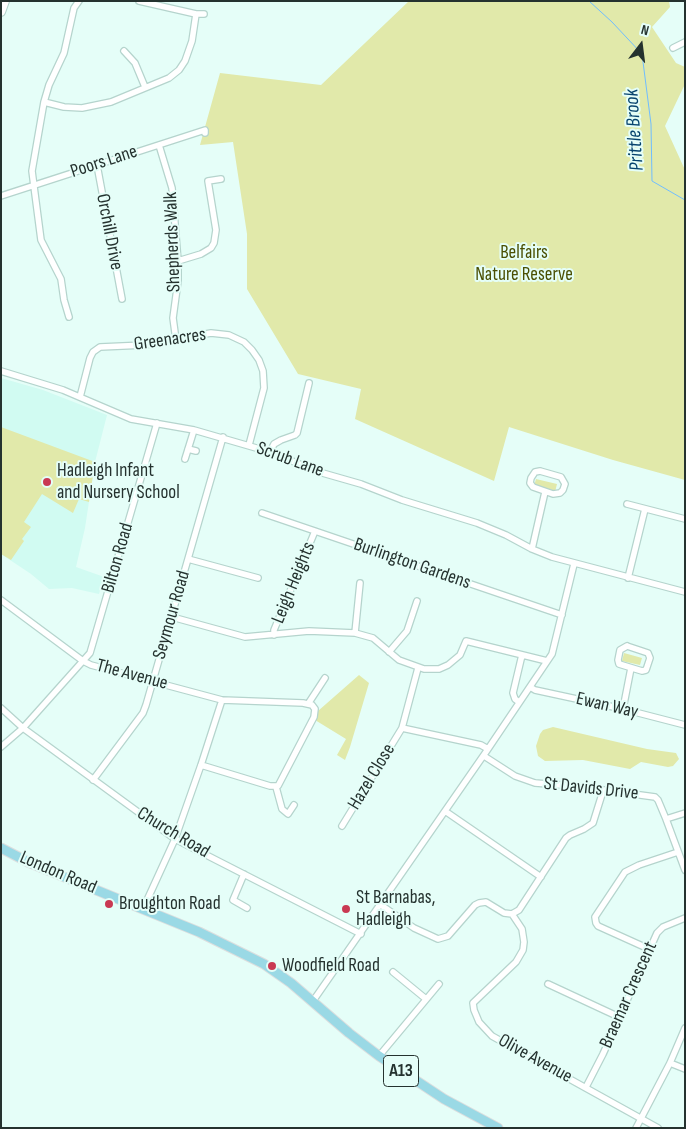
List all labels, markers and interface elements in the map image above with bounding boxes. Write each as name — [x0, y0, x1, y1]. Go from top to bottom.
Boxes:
north arrow — [616, 20, 666, 70]
text: N — [639, 21, 651, 39]
water label: Prittle Brook — [620, 88, 650, 172]
street label: Poors Lane — [68, 141, 140, 183]
street label: Shepherds Walk — [160, 191, 186, 293]
street label: Orchill Drive — [90, 192, 128, 272]
park label: Belfairs Nature Reserve — [475, 242, 573, 286]
street label: Greenacres — [133, 324, 207, 356]
street label: Scrub Lane — [253, 437, 327, 483]
place label: Hadleigh Infant and Nursery School — [57, 460, 180, 504]
marker: Hadleigh Infant and Nursery School — [41, 476, 53, 488]
street label: Bilton Road — [97, 520, 139, 596]
street label: Burlington Gardens — [351, 533, 473, 595]
street label: Leigh Heights — [267, 539, 321, 627]
street label: Seymour Road — [148, 568, 196, 662]
street label: The Avenue — [94, 655, 170, 695]
street label: Ewan Way — [574, 688, 640, 724]
street label: Hazel Close — [343, 740, 401, 814]
street label: St Davids Drive — [542, 773, 640, 805]
street label: Church Road — [132, 802, 214, 864]
street label: London Road — [16, 847, 100, 899]
place label: St Barnabas, Hadleigh — [356, 887, 435, 931]
place label: Broughton Road — [119, 893, 221, 915]
marker: Broughton Road — [103, 898, 115, 910]
marker: St Barnabas, Hadleigh — [340, 903, 352, 915]
street label: Braemar Crescent — [595, 938, 663, 1052]
place label: Woodfield Road — [282, 955, 380, 977]
marker: Woodfield Road — [266, 960, 278, 972]
street label: Olive Avenue — [494, 1029, 576, 1089]
road number: A13 — [384, 1056, 418, 1086]

